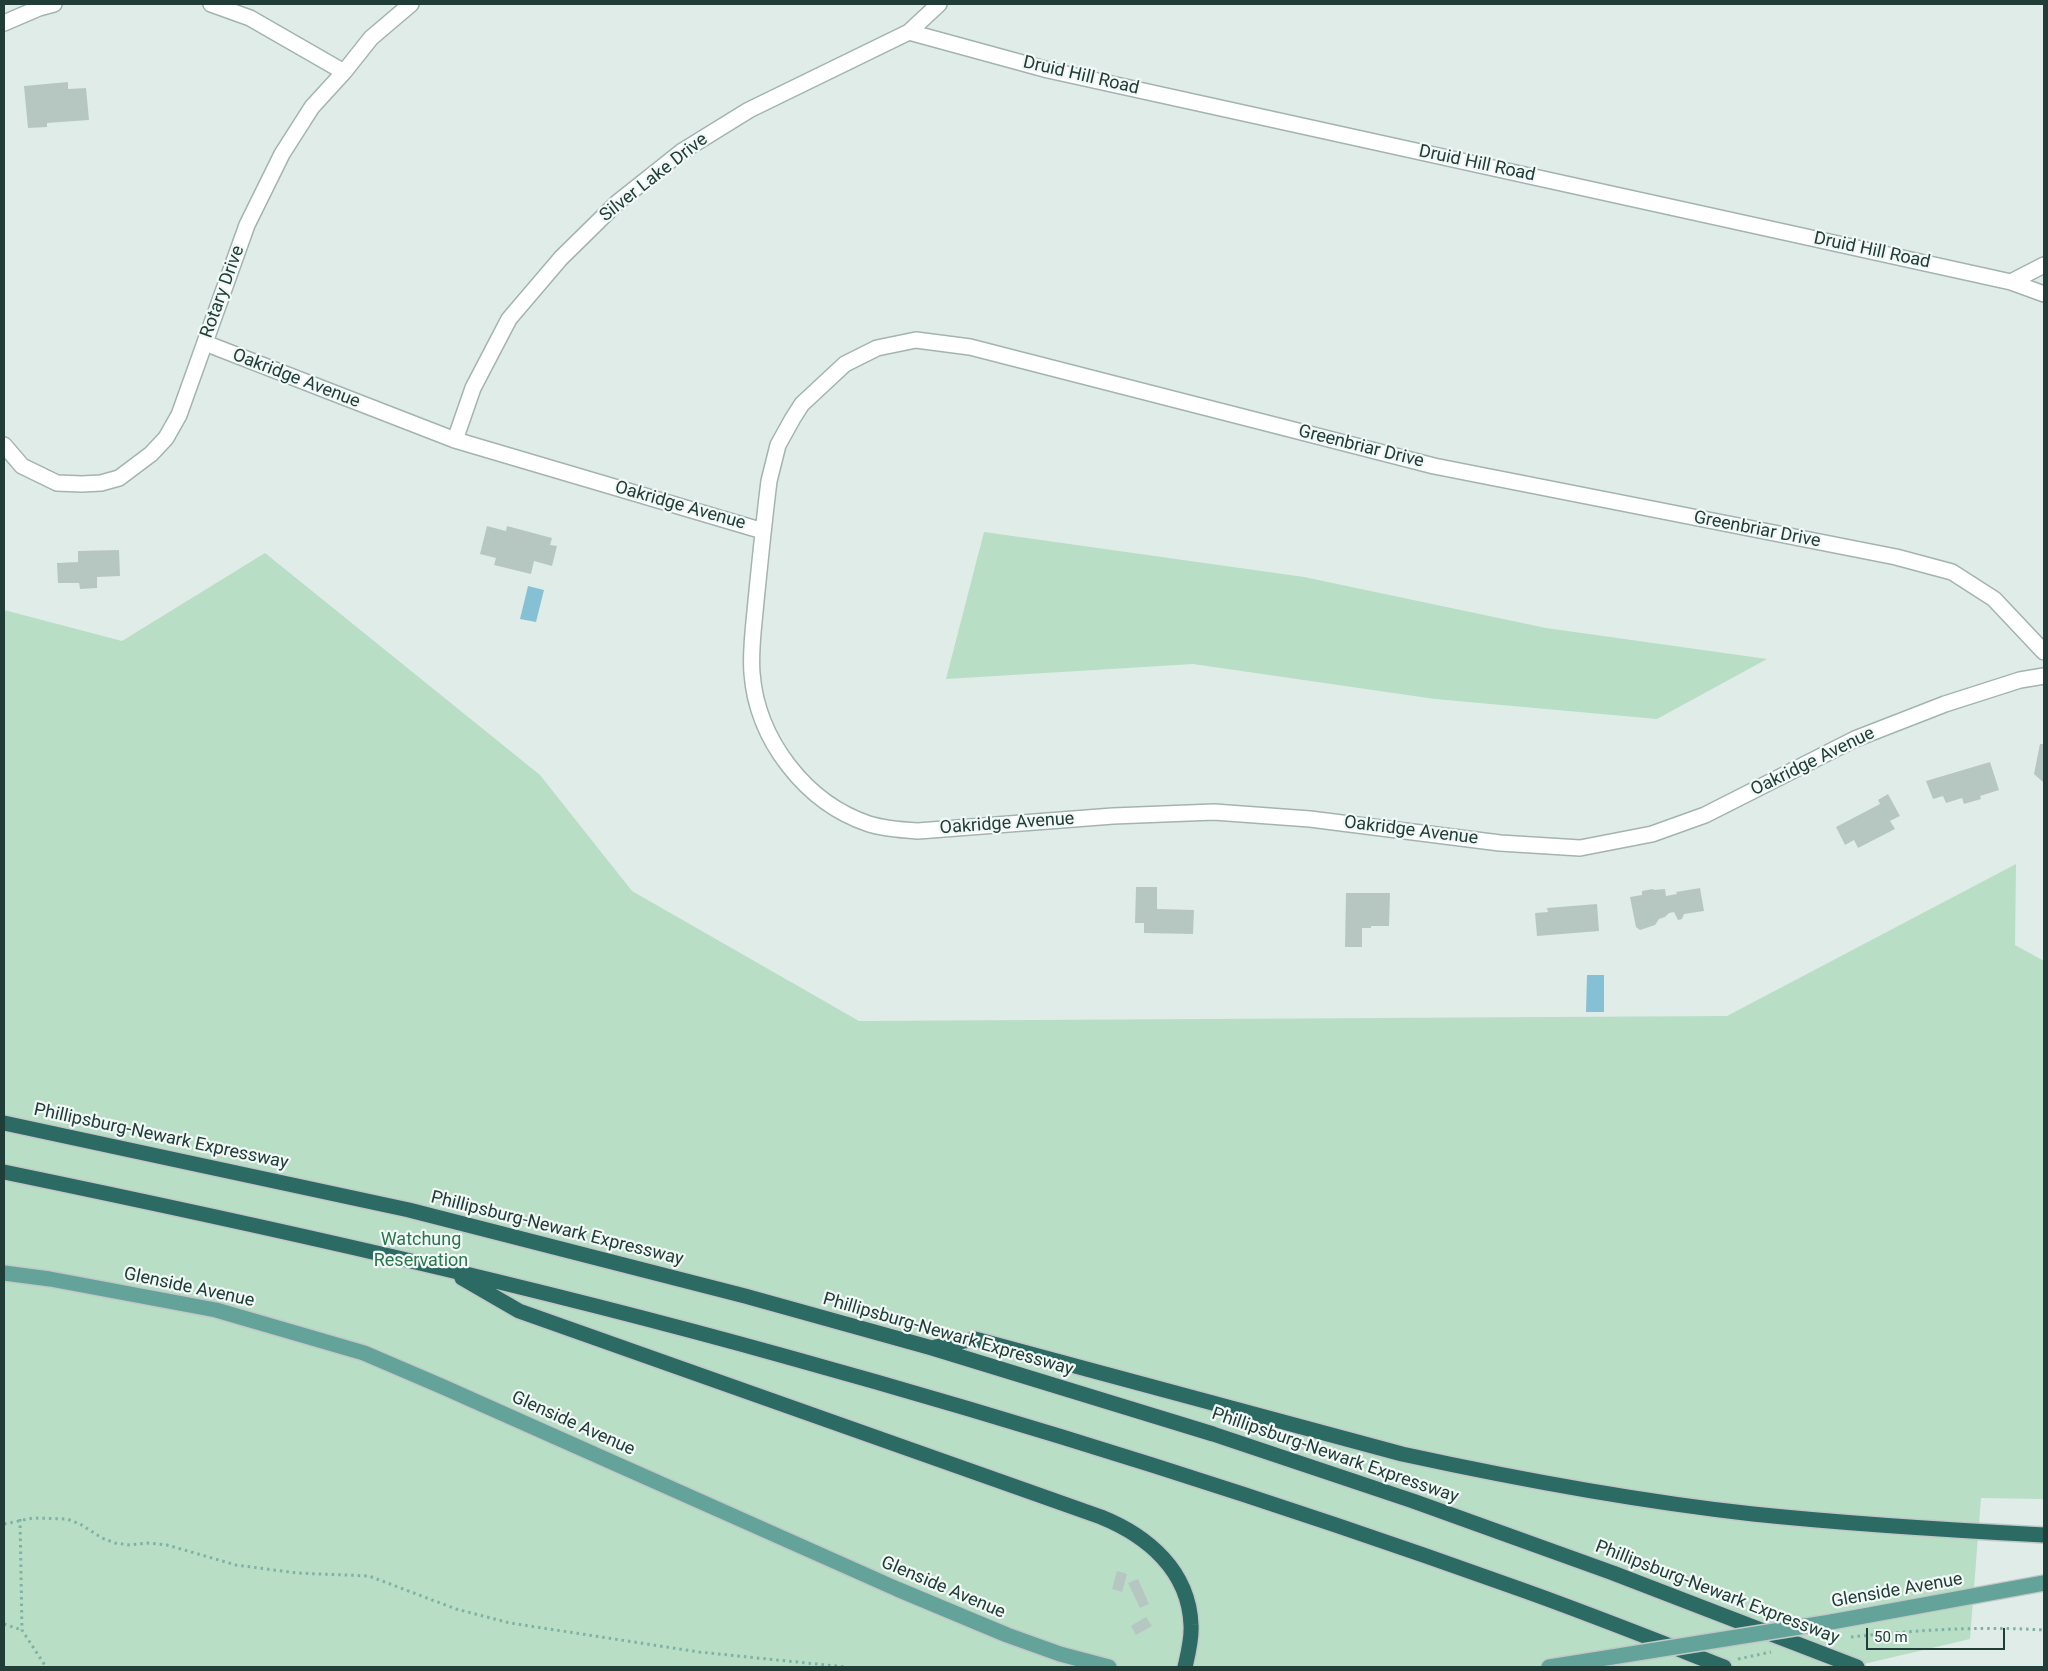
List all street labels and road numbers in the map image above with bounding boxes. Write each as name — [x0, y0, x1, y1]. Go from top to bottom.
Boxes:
street label: Druid Hill Road — [1021, 52, 1141, 100]
street label: Silver Lake Drive — [596, 129, 712, 227]
street label: Druid Hill Road — [1417, 141, 1537, 187]
street label: Druid Hill Road — [1812, 228, 1932, 274]
street label: Rotary Drive — [196, 243, 250, 341]
street label: Oakridge Avenue — [229, 345, 363, 413]
street label: Greenbriar Drive — [1296, 421, 1426, 473]
street label: Oakridge Avenue — [612, 477, 748, 535]
street label: Greenbriar Drive — [1692, 507, 1822, 553]
street label: Oakridge Avenue — [1748, 723, 1878, 801]
street label: Oakridge Avenue — [939, 809, 1075, 839]
street label: Oakridge Avenue — [1343, 812, 1479, 850]
street label: Phillipsburg-Newark Expressway — [32, 1099, 290, 1175]
street label: Phillipsburg-Newark Expressway — [428, 1187, 686, 1271]
street label: Glenside Avenue — [122, 1264, 256, 1312]
street label: Phillipsburg-Newark Expressway — [820, 1289, 1076, 1381]
street label: Glenside Avenue — [508, 1387, 638, 1461]
street label: Phillipsburg-Newark Expressway — [1209, 1404, 1461, 1508]
street label: Phillipsburg-Newark Expressway — [1592, 1536, 1842, 1650]
street label: Glenside Avenue — [878, 1552, 1008, 1624]
street label: Glenside Avenue — [1830, 1569, 1964, 1613]

